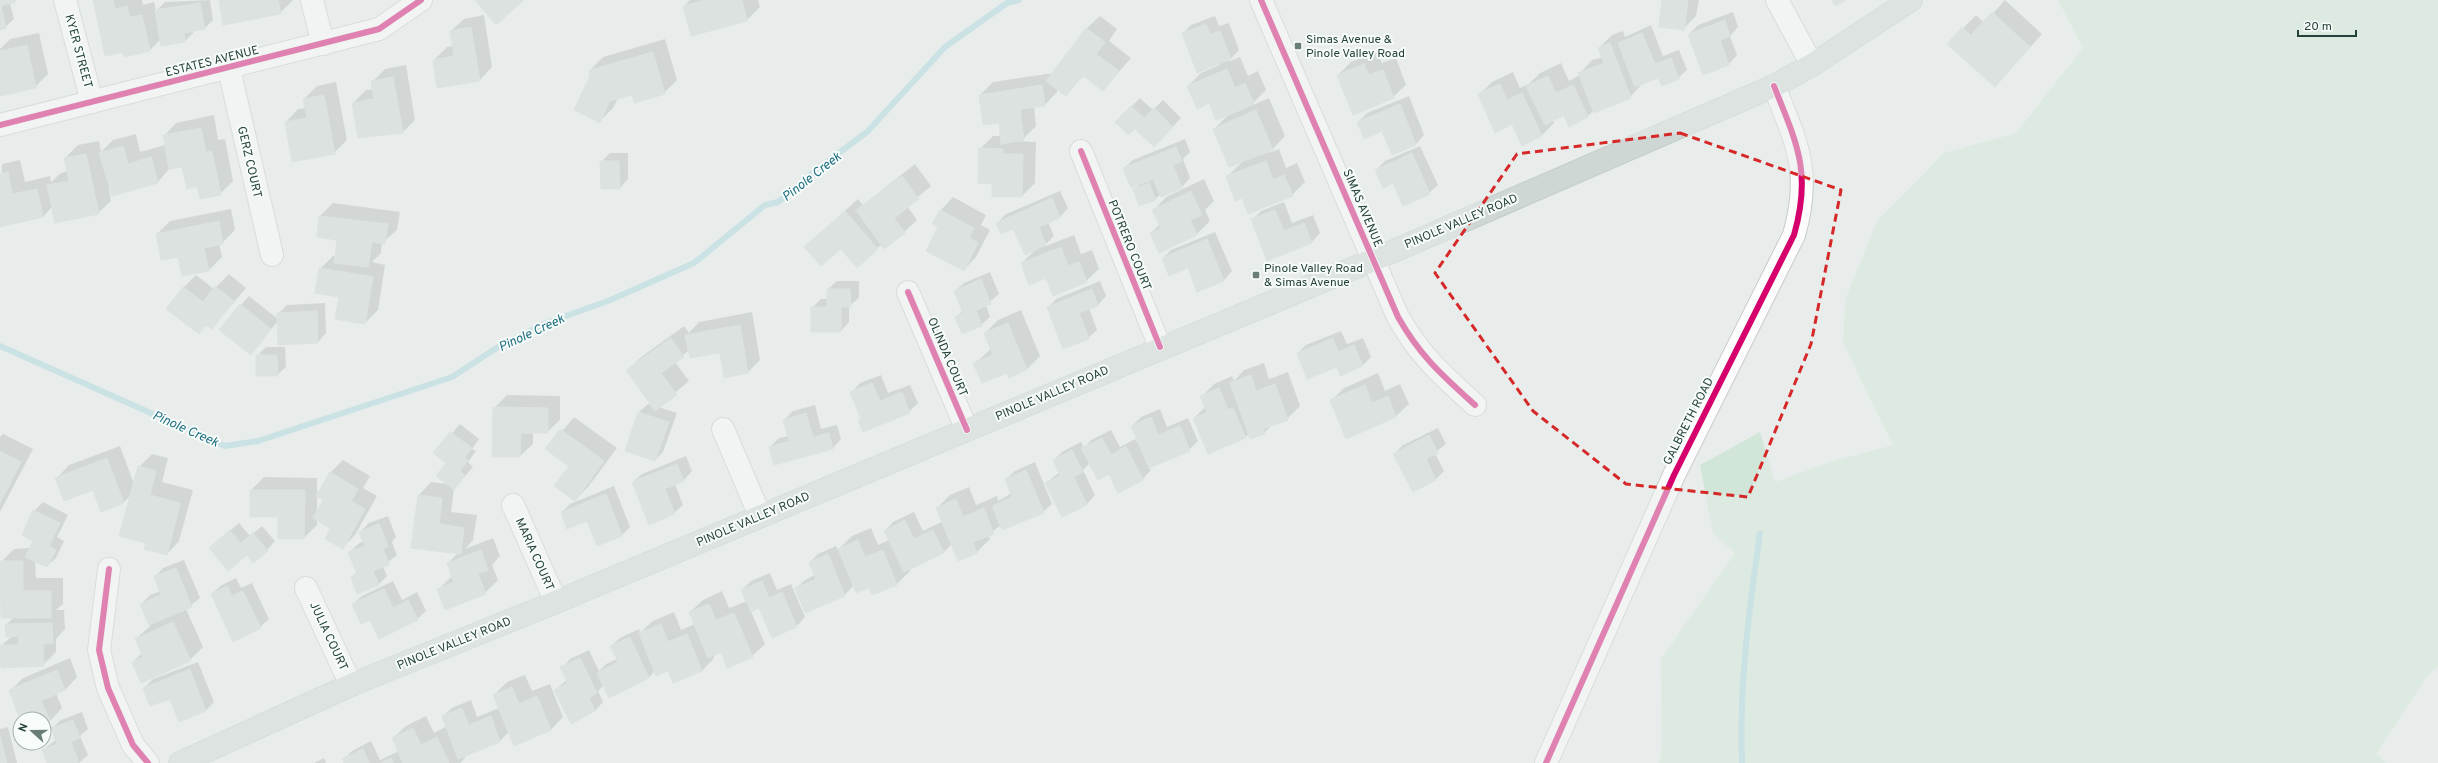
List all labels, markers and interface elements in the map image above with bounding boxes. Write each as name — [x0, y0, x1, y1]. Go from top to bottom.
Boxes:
scale bar — [2298, 12, 2356, 38]
street label: KYER STREET — [60, 13, 96, 90]
text: 20 m — [2304, 19, 2332, 35]
place label: Simas Avenue & Pinole Valley Road — [1306, 32, 1405, 62]
marker: Simas Avenue & Pinole Valley Road — [1293, 41, 1303, 51]
street label: ESTATES AVENUE — [164, 43, 261, 81]
street label: GERZ COURT — [233, 125, 265, 200]
water label: Pinole Creek — [779, 149, 845, 206]
street label: SIMAS AVENUE — [1338, 167, 1386, 250]
street label: PINOLE VALLEY ROAD — [1402, 191, 1521, 253]
street label: POTRERO COURT — [1104, 198, 1155, 293]
place label: Pinole Valley Road & Simas Avenue — [1264, 261, 1363, 291]
marker: Pinole Valley Road & Simas Avenue — [1251, 270, 1261, 280]
water label: Pinole Creek — [496, 311, 568, 356]
street label: OLINDA COURT — [923, 315, 971, 399]
street label: PINOLE VALLEY ROAD — [993, 363, 1112, 425]
street label: GALBRETH ROAD — [1660, 375, 1718, 468]
water label: Pinole Creek — [150, 408, 221, 452]
street label: PINOLE VALLEY ROAD — [694, 489, 813, 551]
street label: MARIA COURT — [511, 515, 557, 593]
street label: JULIA COURT — [305, 599, 351, 674]
street label: PINOLE VALLEY ROAD — [395, 614, 514, 674]
north arrow — [12, 711, 52, 751]
text: N — [16, 722, 32, 734]

